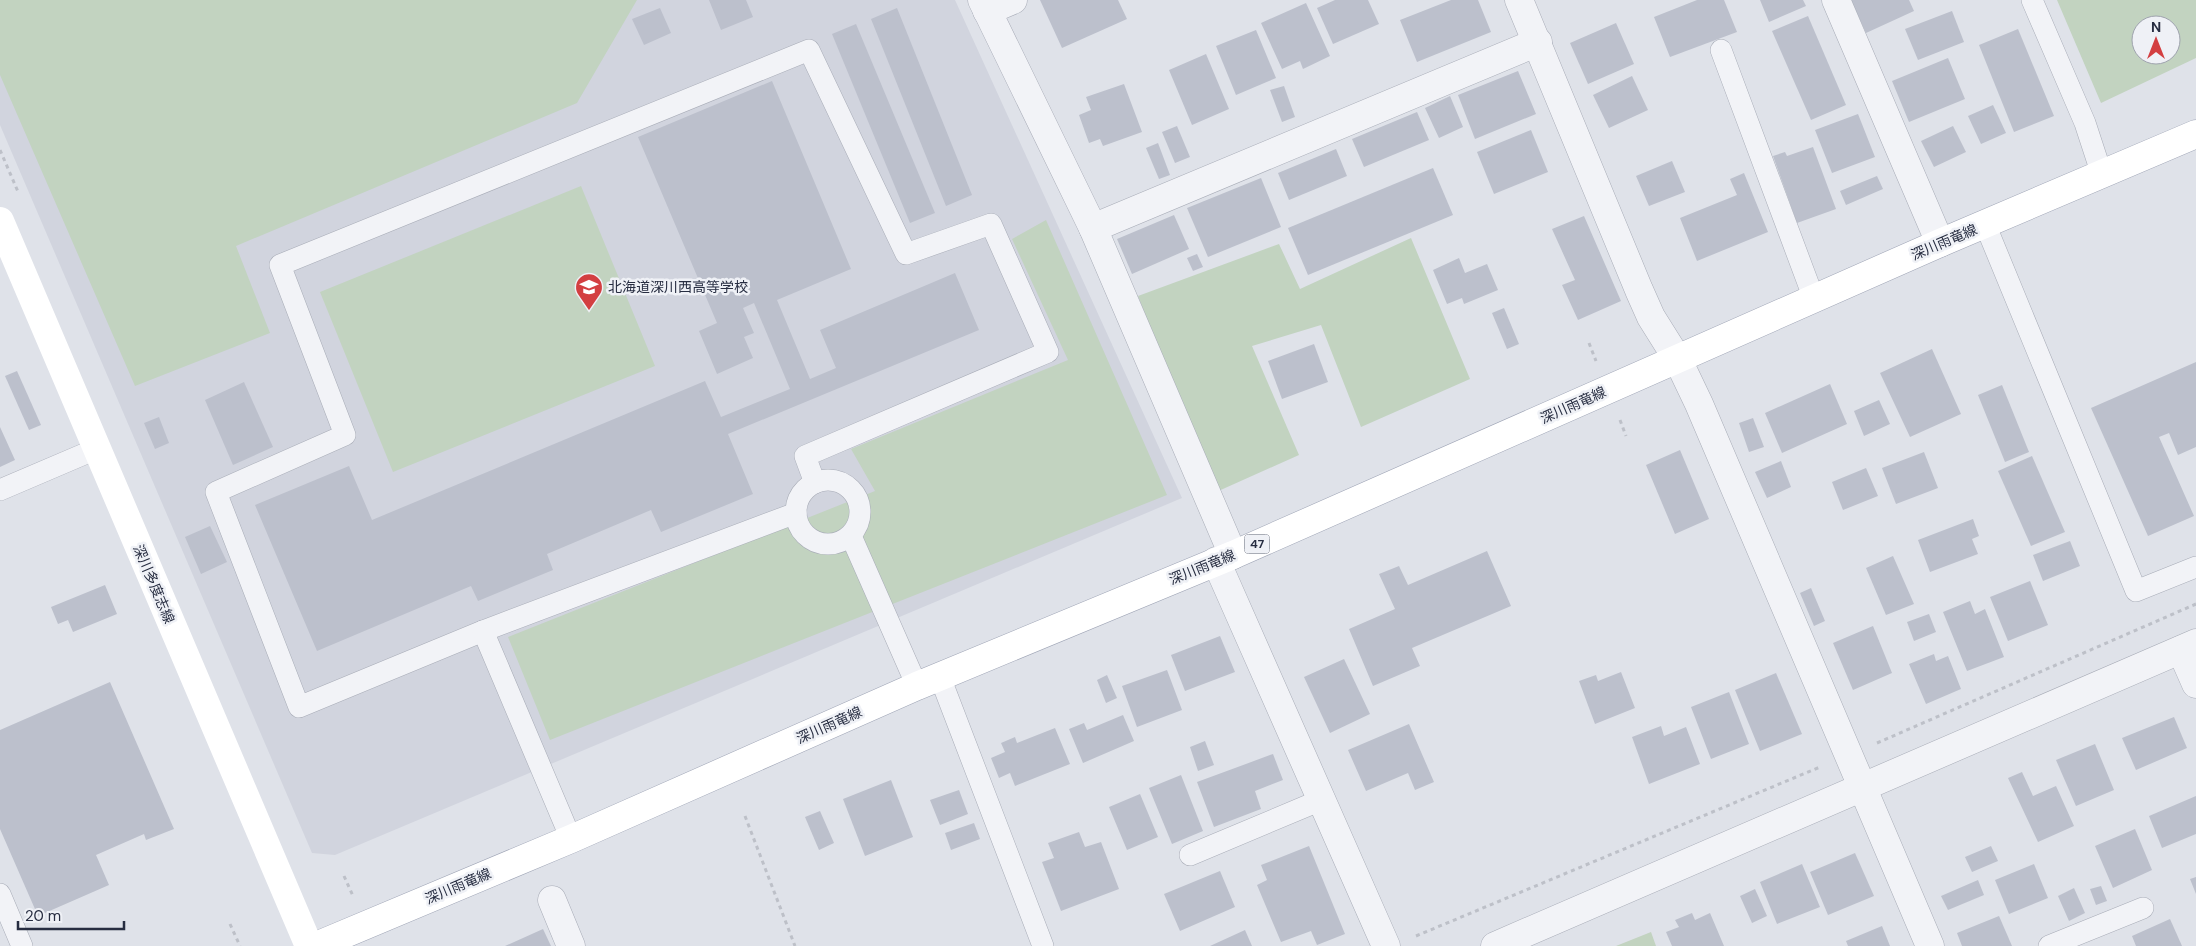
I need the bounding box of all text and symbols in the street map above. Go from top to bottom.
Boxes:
north arrow [2131,15,2181,65]
text: N [2151,18,2161,36]
street label: 深川雨竜線 [1908,220,1980,264]
school or university icon: 北海道深川西高等学校 [574,272,604,311]
place label: 北海道深川西高等学校 [608,278,748,296]
street label: 深川雨竜線 [1537,383,1609,427]
road number: 47 [1244,534,1270,554]
street label: 深川多度志線 [129,542,179,626]
street label: 深川雨竜線 [1166,546,1238,588]
street label: 深川雨竜線 [793,703,865,747]
street label: 深川雨竜線 [422,864,494,908]
scale bar [18,898,124,930]
text: 20 m [25,906,61,926]

